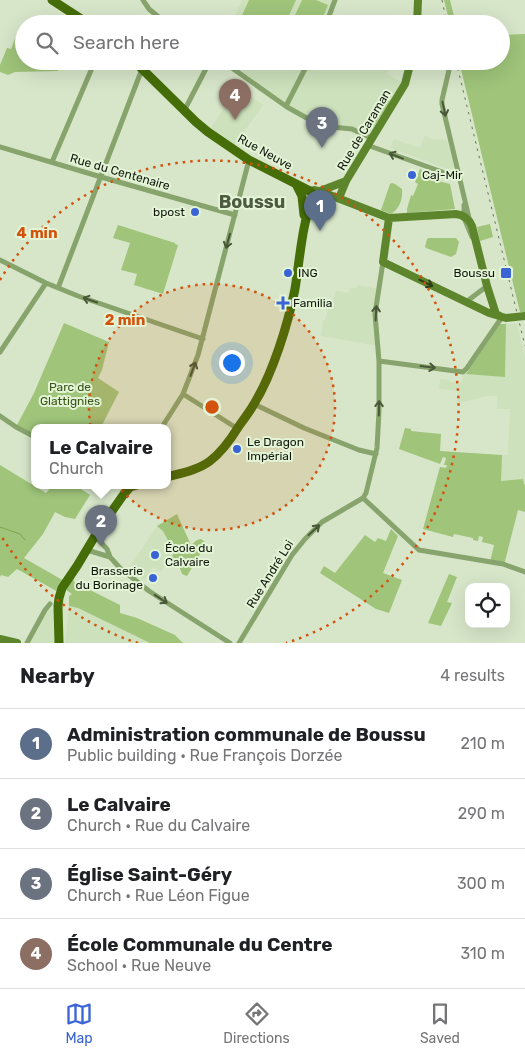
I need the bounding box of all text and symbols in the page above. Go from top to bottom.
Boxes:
search box [15,15,510,70]
icon: search [33,29,61,57]
text: Search here [73,31,180,54]
pin: 4 [219,79,251,120]
street label: Rue de Caraman [334,87,394,173]
one-way arrow [439,100,449,116]
pin: 3 [306,107,338,148]
street label: Rue Neuve [235,131,295,173]
street label: Rue du Centenaire [68,151,172,193]
one-way arrow [389,151,404,160]
place label: Caj-Mir [422,168,463,182]
marker: Caj-Mir [406,169,418,181]
pin: 1 [304,190,336,231]
district label: Boussu [219,191,285,213]
place label: bpost [153,205,185,219]
marker: bpost [189,206,201,218]
text: 4 min [16,224,58,242]
one-way arrow [223,232,232,248]
place label: ING [298,266,318,280]
place label: Boussu [453,266,495,280]
marker: Boussu [499,266,513,280]
marker: ING [282,267,294,279]
one-way arrow [419,279,434,289]
one-way arrow [83,295,99,304]
place label: Familia [293,296,332,310]
marker: Familia [277,297,289,309]
one-way arrow [371,305,381,321]
text: 2 min [105,311,145,329]
your location [219,350,245,376]
one-way arrow [189,362,198,377]
one-way arrow [419,362,435,372]
park label: Parc de Glattignies [40,380,100,408]
centre of rings [203,398,221,416]
one-way arrow [374,400,384,416]
popup [31,424,171,489]
place label: Le Dragon Impérial [247,435,304,463]
text: Le Calvaire [49,436,153,459]
marker: Le Dragon Impérial [231,443,243,455]
text: Church [49,459,104,478]
pin: 2 [85,505,117,546]
one-way arrow [308,524,321,536]
street label: Rue André Loi [244,537,296,611]
place label: École du Calvaire [165,541,213,569]
marker: École du Calvaire [149,549,161,561]
place label: Brasserie du Borinage [76,564,143,592]
marker: Brasserie du Borinage [147,572,159,584]
map controls [465,583,510,628]
button: locate [465,583,510,628]
one-way arrow [154,594,168,604]
text: Nearby [20,663,95,688]
text: 4 results [440,666,505,685]
text: Administration communale de Boussu [67,723,426,746]
text: 1 [32,734,40,753]
text: 210 m [460,734,505,753]
text: Public building · Rue François Dorzée [67,746,342,765]
text: Le Calvaire [67,793,171,816]
text: 2 [31,804,41,823]
text: 290 m [458,804,505,823]
text: Church · Rue du Calvaire [67,816,250,835]
text: Église Saint-Géry [67,863,232,886]
text: 3 [31,874,41,893]
text: 300 m [457,874,505,893]
text: Church · Rue Léon Figue [67,886,250,905]
text: École Communale du Centre [67,933,332,956]
text: 4 [31,944,41,963]
text: 310 m [461,944,505,963]
text: School · Rue Neuve [67,956,211,975]
tab: Map [65,1000,93,1047]
tab: Directions [223,1000,290,1047]
tab: Saved [420,1000,460,1047]

